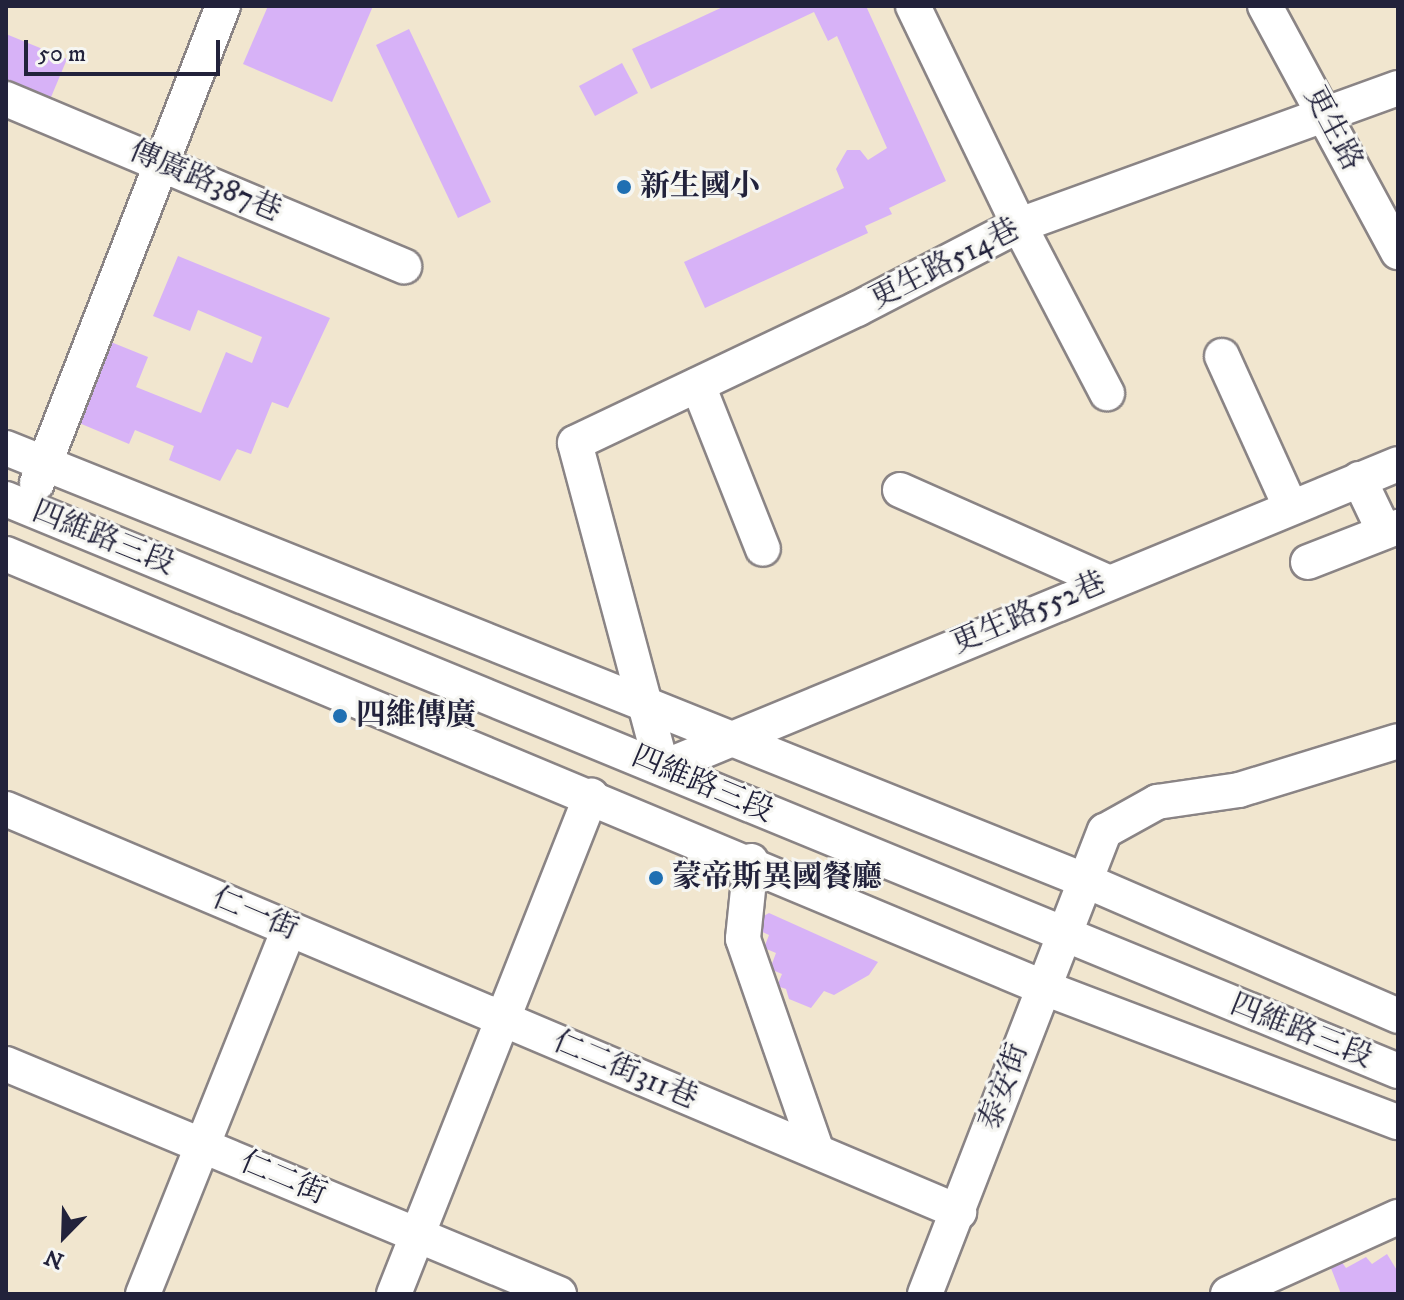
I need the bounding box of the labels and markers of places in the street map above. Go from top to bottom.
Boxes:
place label: 新生國小 [640,169,760,205]
marker: 新生國小 [615,178,633,196]
place label: 四維傳廣 [356,698,476,734]
marker: 四維傳廣 [331,707,349,725]
place label: 蒙帝斯異國餐廳 [672,860,882,896]
marker: 蒙帝斯異國餐廳 [647,869,665,887]

